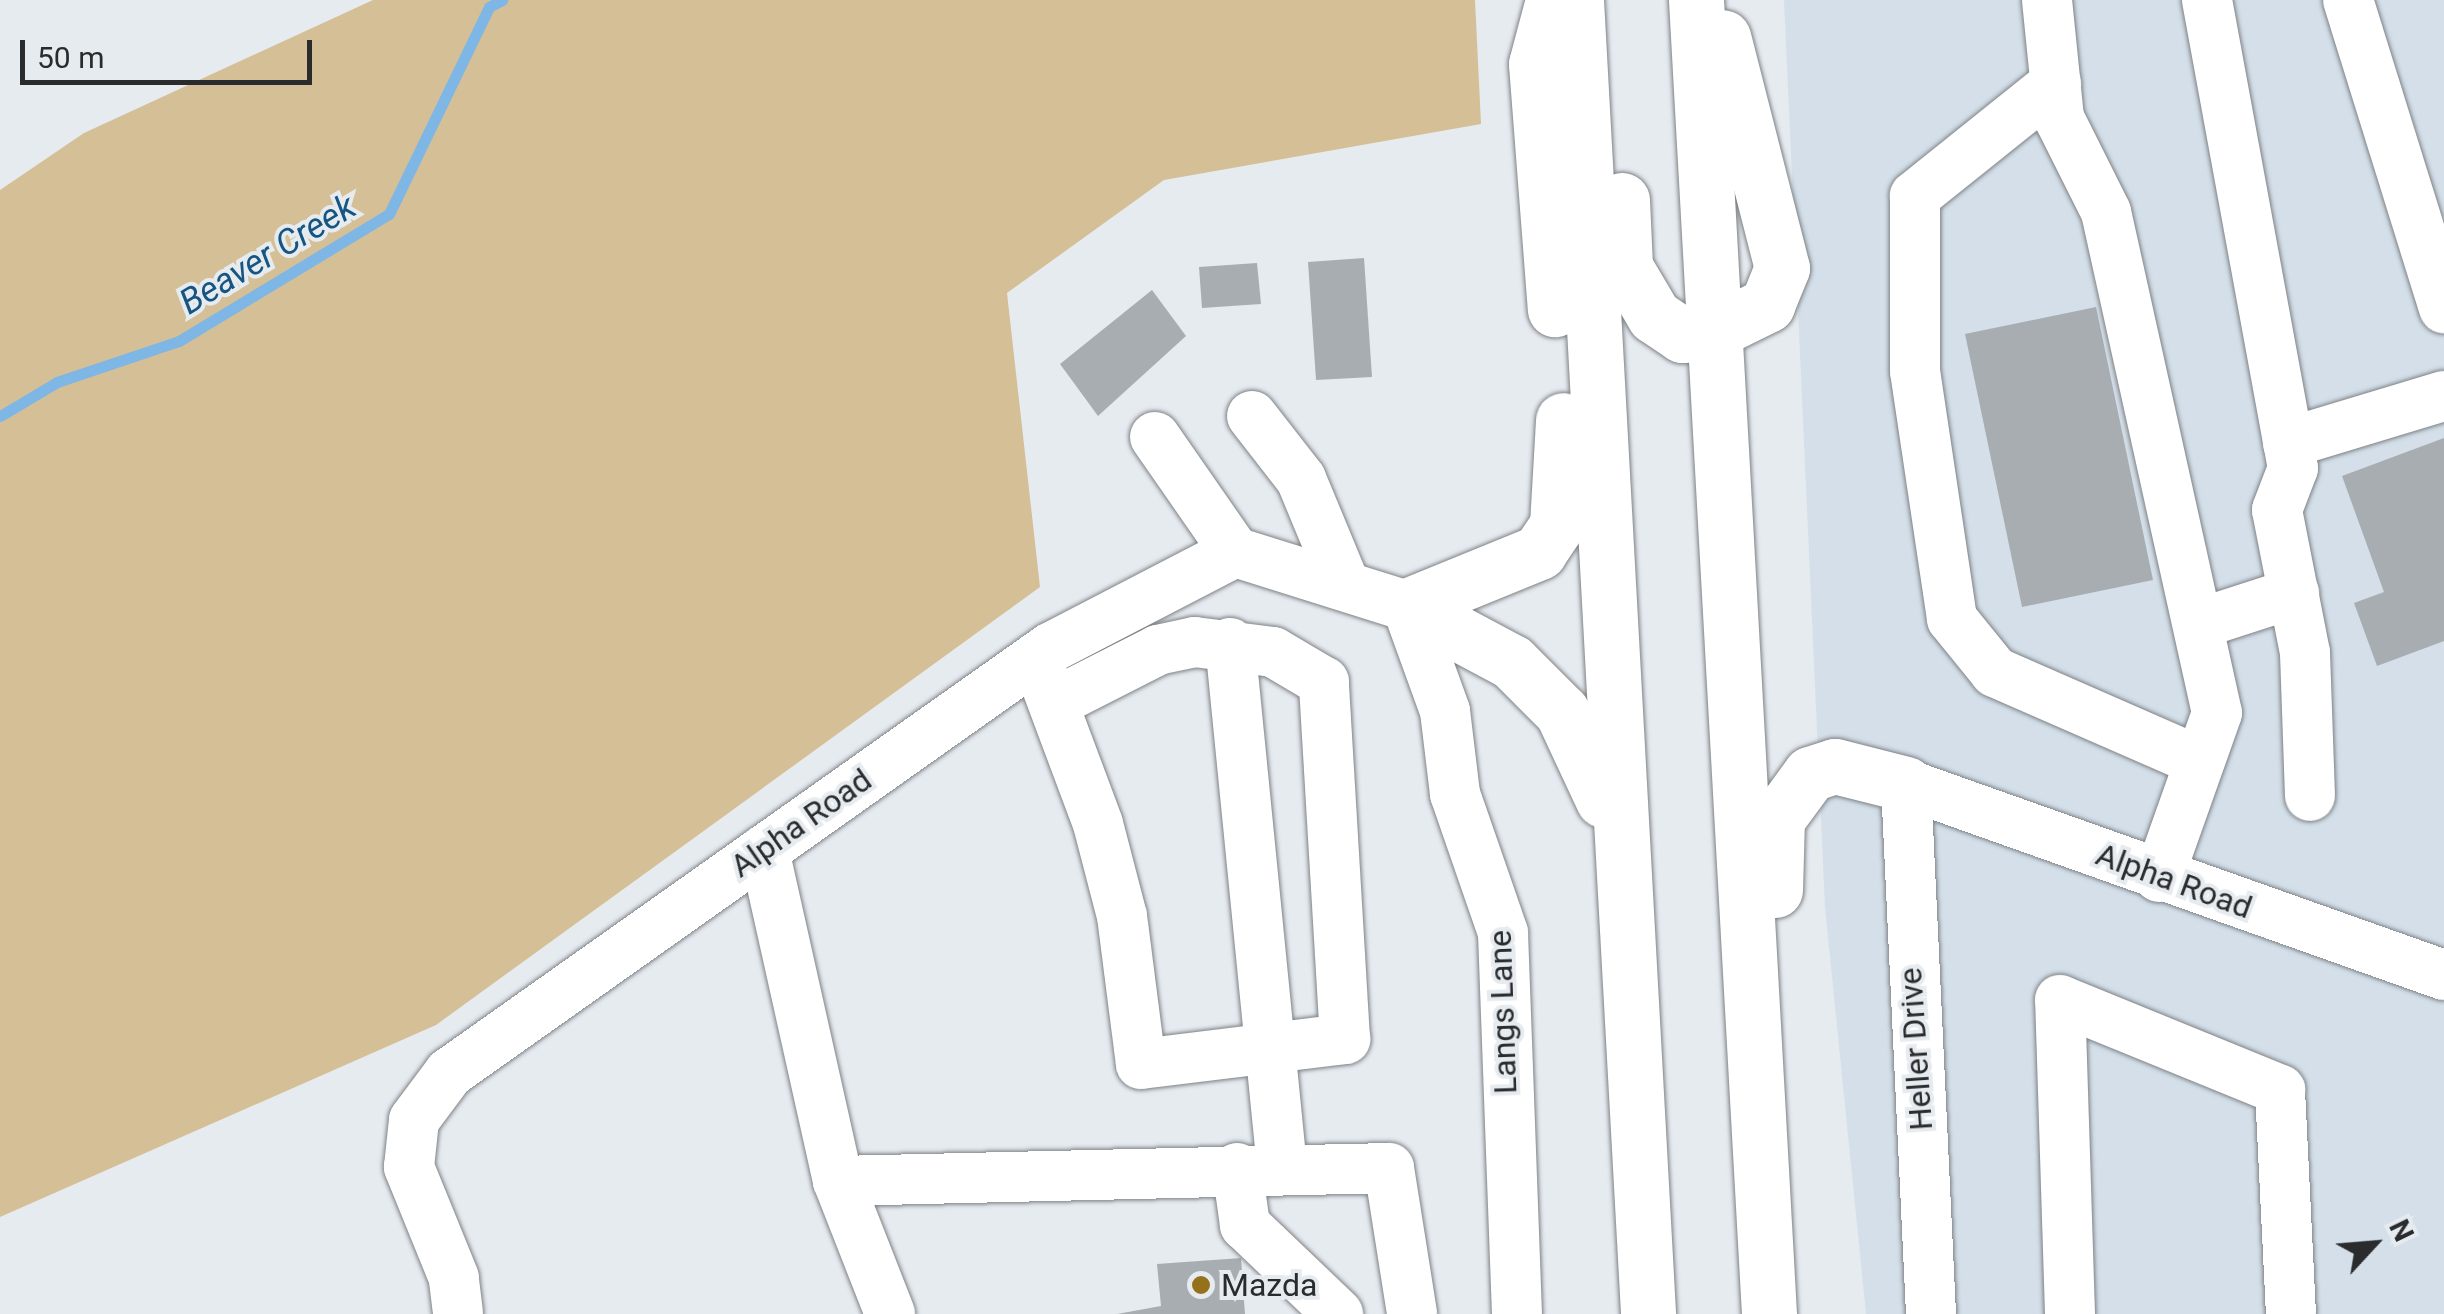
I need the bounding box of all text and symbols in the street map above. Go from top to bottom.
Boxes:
scale bar [25,20,318,82]
text: 50 m [37,40,104,75]
water label: Beaver Creek [172,186,364,324]
street label: Alpha Road [723,761,879,885]
street label: Alpha Road [2091,835,2257,927]
street label: Langs Lane [1481,929,1525,1095]
street label: Heller Drive [1891,966,1941,1132]
north arrow [2324,1194,2424,1294]
text: N [2382,1215,2421,1247]
place label: Mazda [1221,1266,1317,1304]
marker: Mazda [1190,1274,1212,1296]

